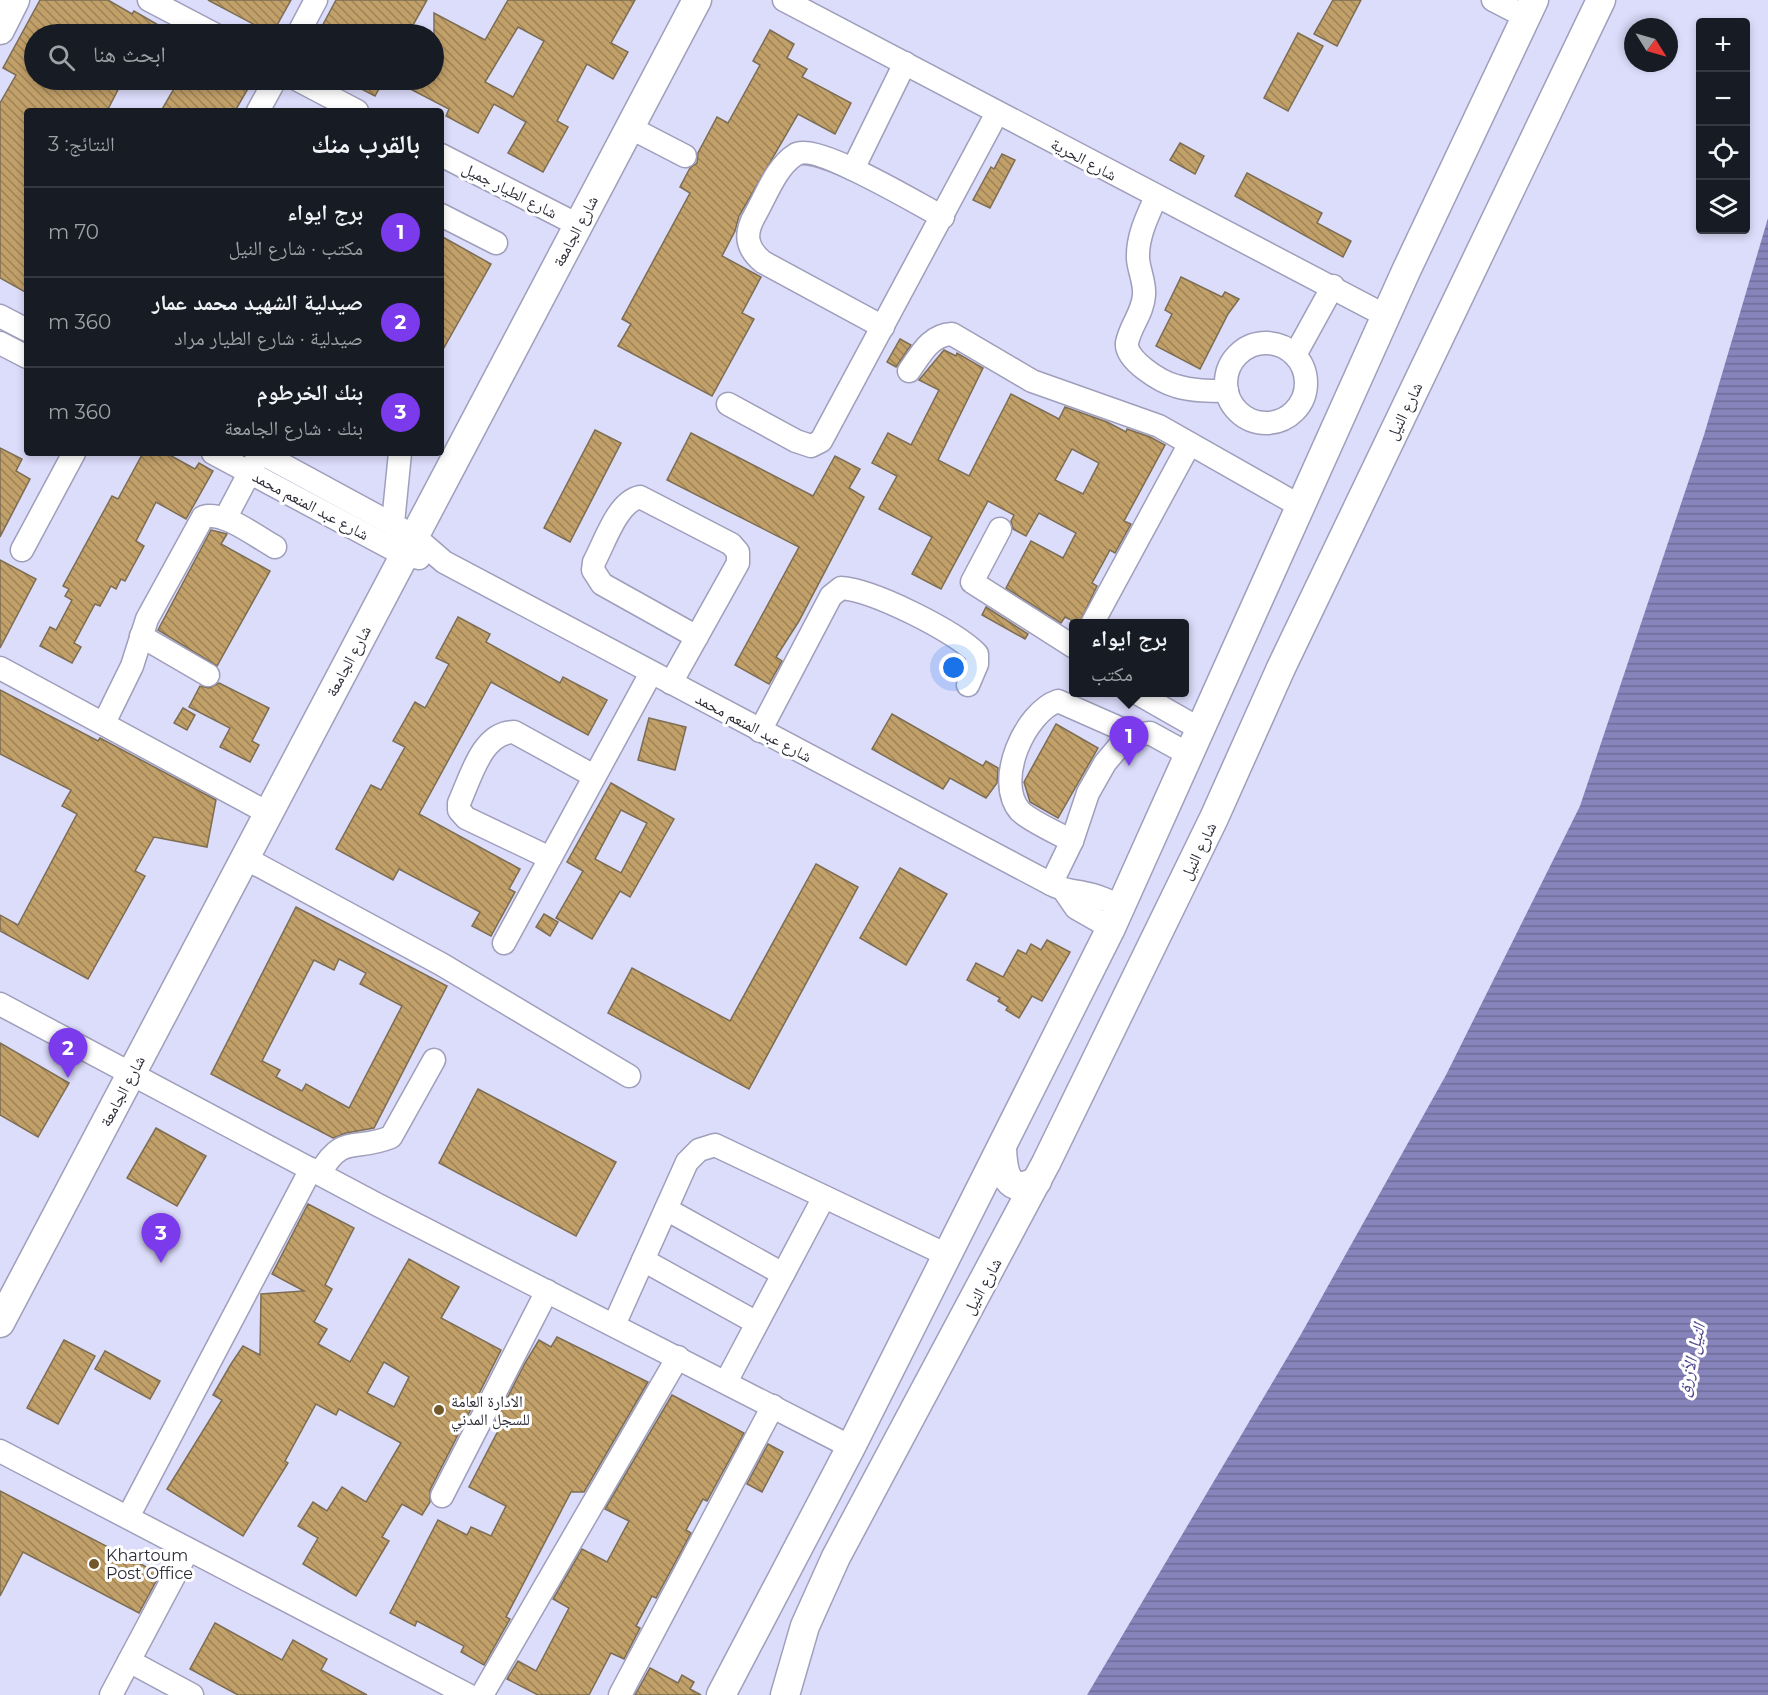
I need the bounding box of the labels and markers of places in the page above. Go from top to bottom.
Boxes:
pin: 1 [1110,716,1148,766]
pin: 2 [48,1028,88,1078]
pin: 3 [142,1214,180,1263]
place label: الادارة العامة للسجل المدني [451,1392,530,1432]
marker: الادارة العامة للسجل المدني [432,1403,446,1417]
place label: Khartoum Post Office [106,1546,193,1583]
marker: Khartoum Post Office [87,1557,101,1571]

